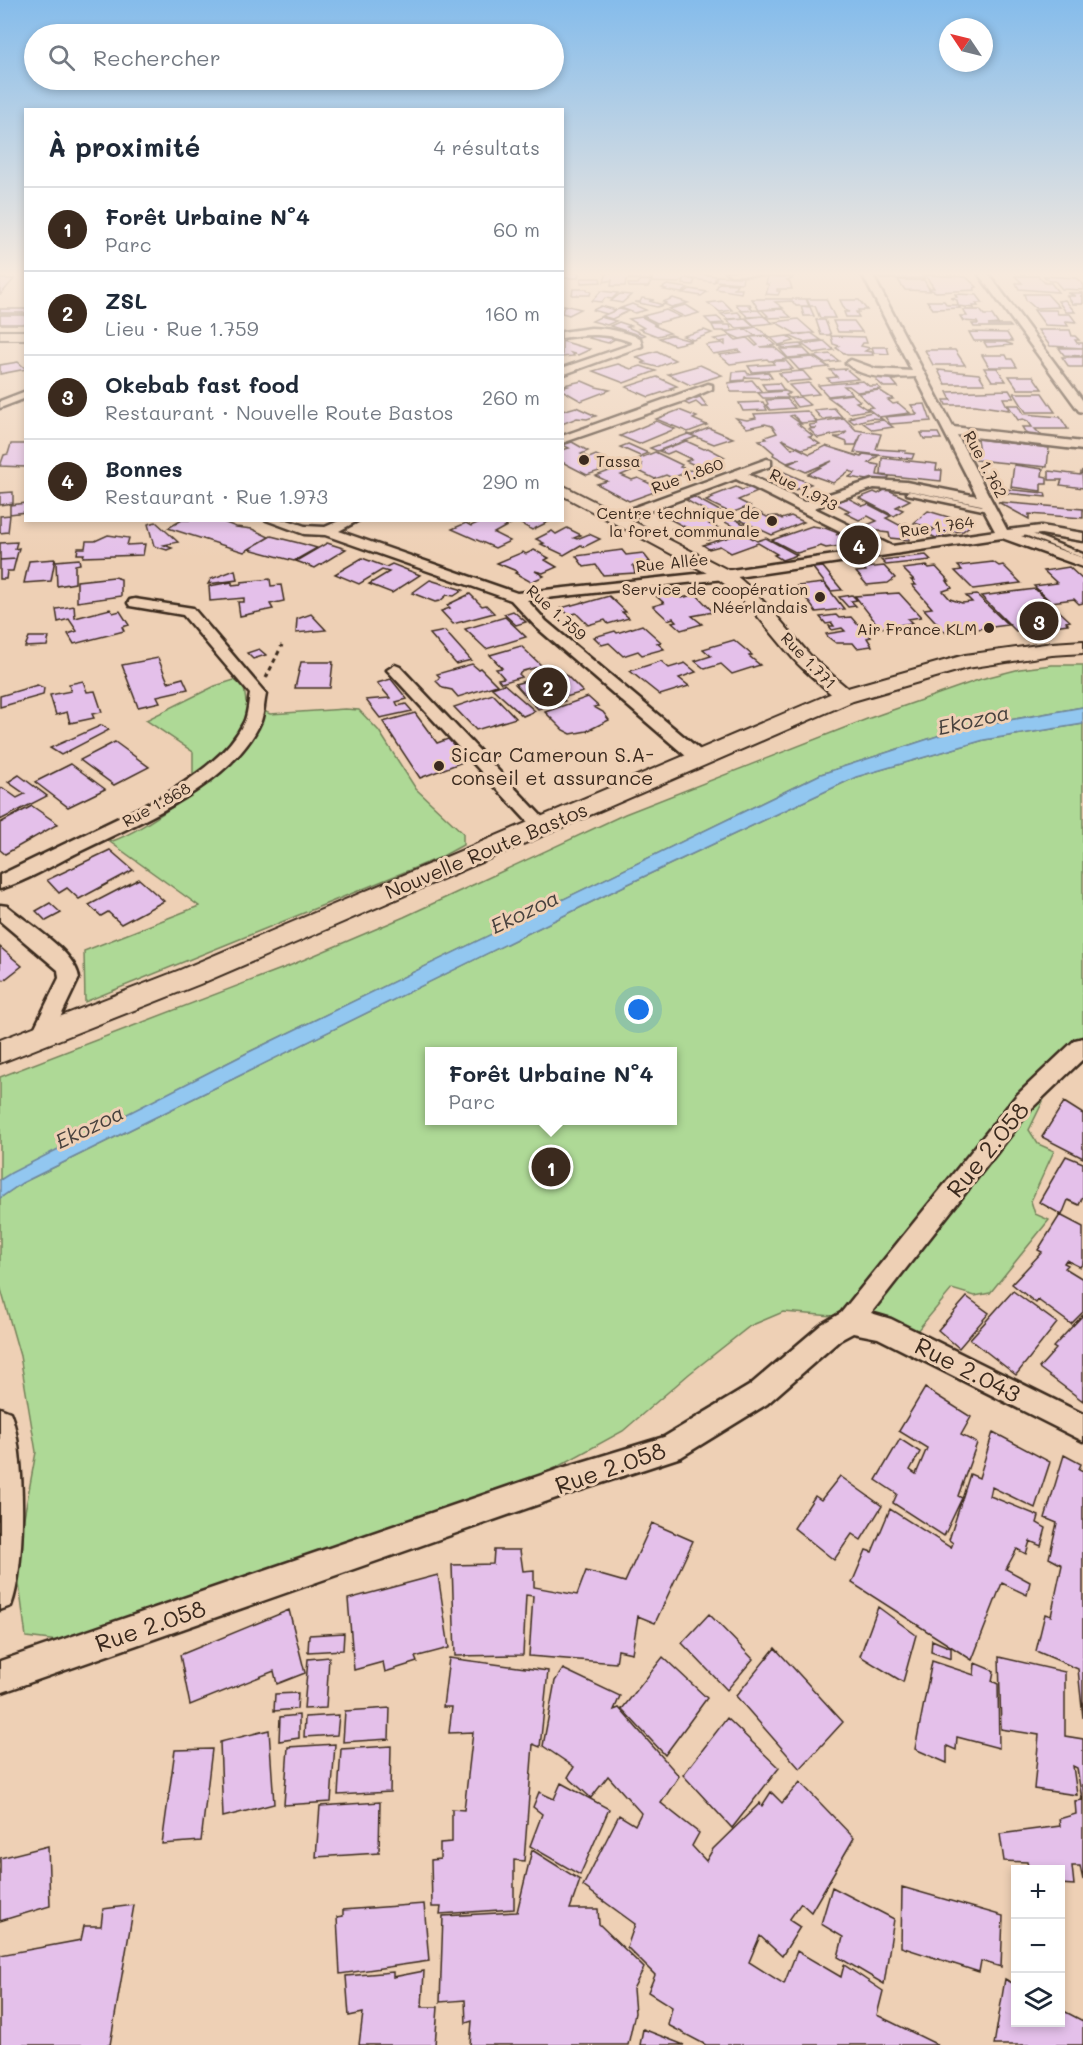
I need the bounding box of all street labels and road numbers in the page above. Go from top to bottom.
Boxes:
street label: Rue 1.762 [959,427,1013,501]
street label: Rue 1.860 [648,452,726,498]
street label: Rue 1.973 [766,463,842,515]
street label: Rue 1.764 [899,510,976,542]
street label: Rue Allée [635,548,709,576]
street label: Rue 1.759 [523,580,591,644]
street label: Rue 1.771 [777,627,841,693]
street label: Rue 1.868 [118,776,194,831]
street label: Nouvelle Route Bastos [381,796,591,904]
street label: Rue 2.058 [939,1095,1035,1203]
street label: Rue 2.043 [910,1329,1026,1409]
street label: Rue 2.058 [551,1434,669,1500]
street label: Rue 2.058 [91,1592,209,1658]

